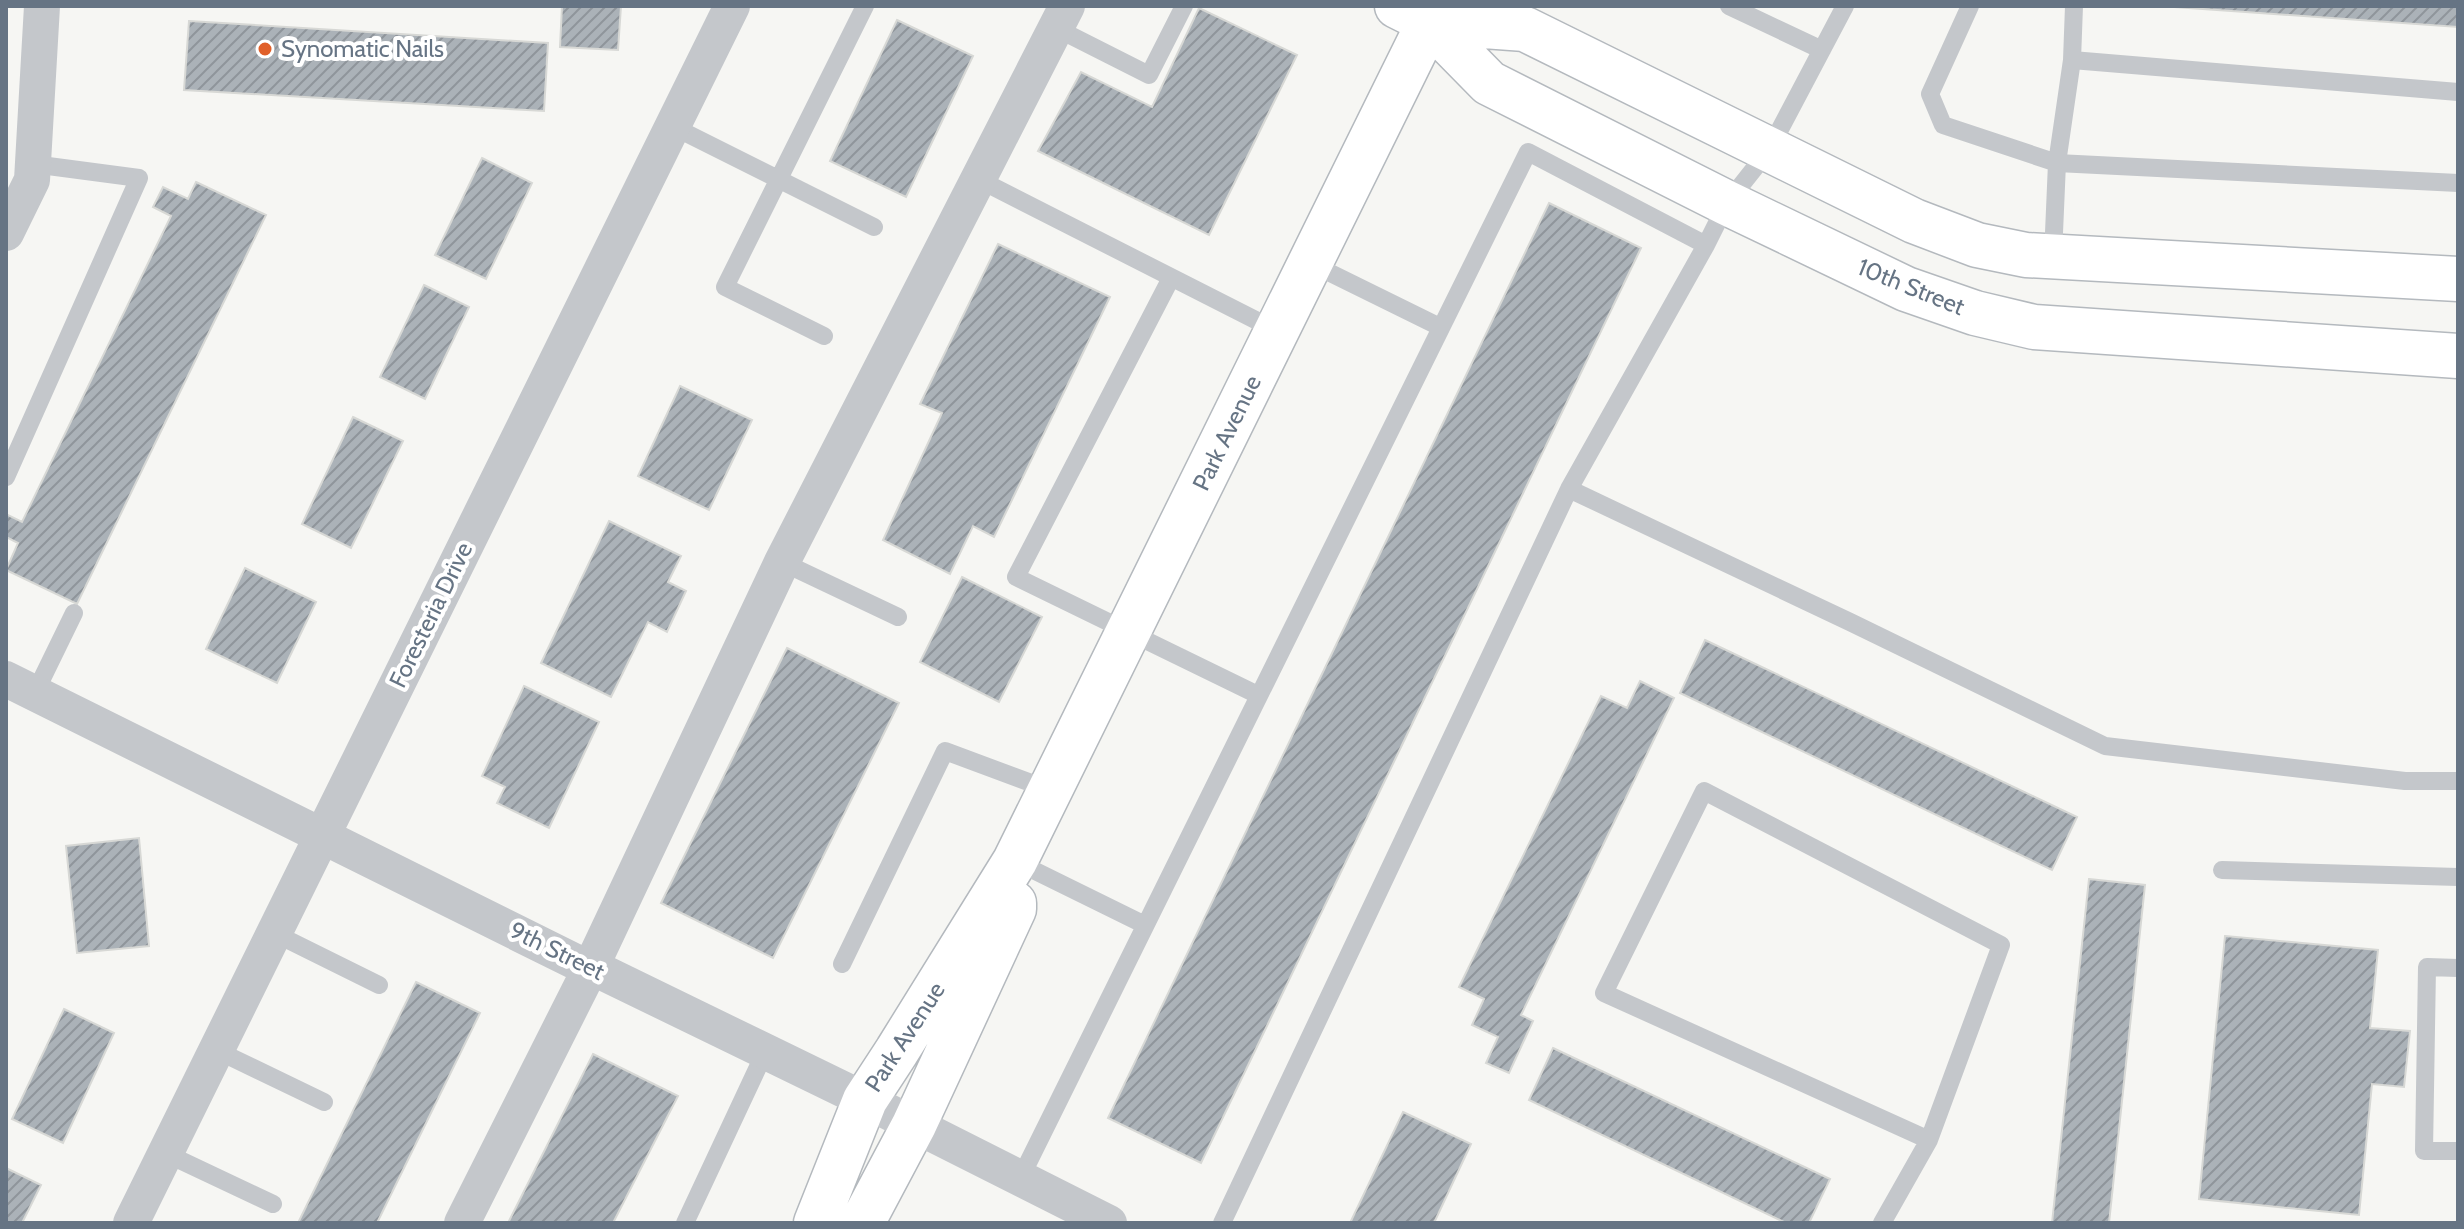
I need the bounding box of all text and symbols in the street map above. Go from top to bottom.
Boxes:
place label: Synomatic Nails [281,34,444,63]
marker: Synomatic Nails [256,40,274,58]
street label: 10th Street [1853,252,1969,321]
street label: Park Avenue [1186,370,1267,495]
street label: Foresteria Drive [383,537,478,692]
street label: 9th Street [505,915,609,986]
street label: Park Avenue [858,977,951,1097]

